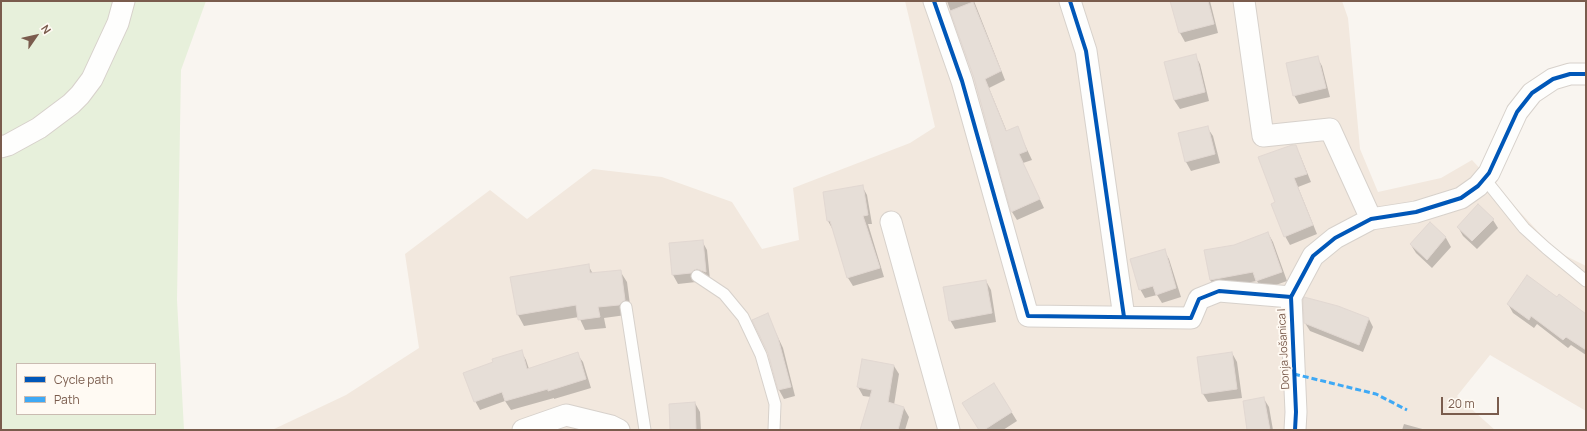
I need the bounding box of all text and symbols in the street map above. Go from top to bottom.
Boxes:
north arrow [16,16,56,56]
text: N [38,22,55,36]
street label: Donja Jošanica I [1275,308,1293,390]
legend [16,363,156,415]
text: Cycle path [54,371,113,388]
scale bar [1443,389,1501,415]
text: Path [54,391,80,408]
text: 20 m [1448,395,1475,412]

